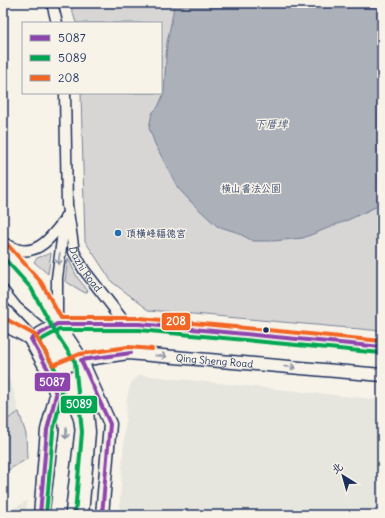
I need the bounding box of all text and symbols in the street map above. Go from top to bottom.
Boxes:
legend [22,22,162,94]
text: 5087 [58,30,86,45]
text: 5089 [58,50,87,65]
text: 208 [58,70,79,85]
water label: 下厝埤 [255,117,288,131]
park label: 橫山書法公園 [221,182,281,195]
place label: 頂橫峰福德宮 [126,227,186,240]
marker: 頂橫峰福德宮 [113,228,123,238]
street label: Dazhi Road [66,246,105,295]
one-way arrow [55,253,63,266]
line badge: 208 [161,312,191,331]
text: 208 [166,314,186,328]
unlabelled marker [261,325,271,335]
street label: Qing Sheng Road [175,351,254,371]
one-way arrow [154,352,167,359]
one-way arrow [284,364,297,371]
line badge: 5087 [34,372,71,392]
text: 5087 [39,375,65,389]
line badge: 5089 [60,395,98,414]
text: 5089 [66,397,92,411]
one-way arrow [62,426,70,439]
north arrow [323,456,363,496]
text: 北 [328,459,346,477]

